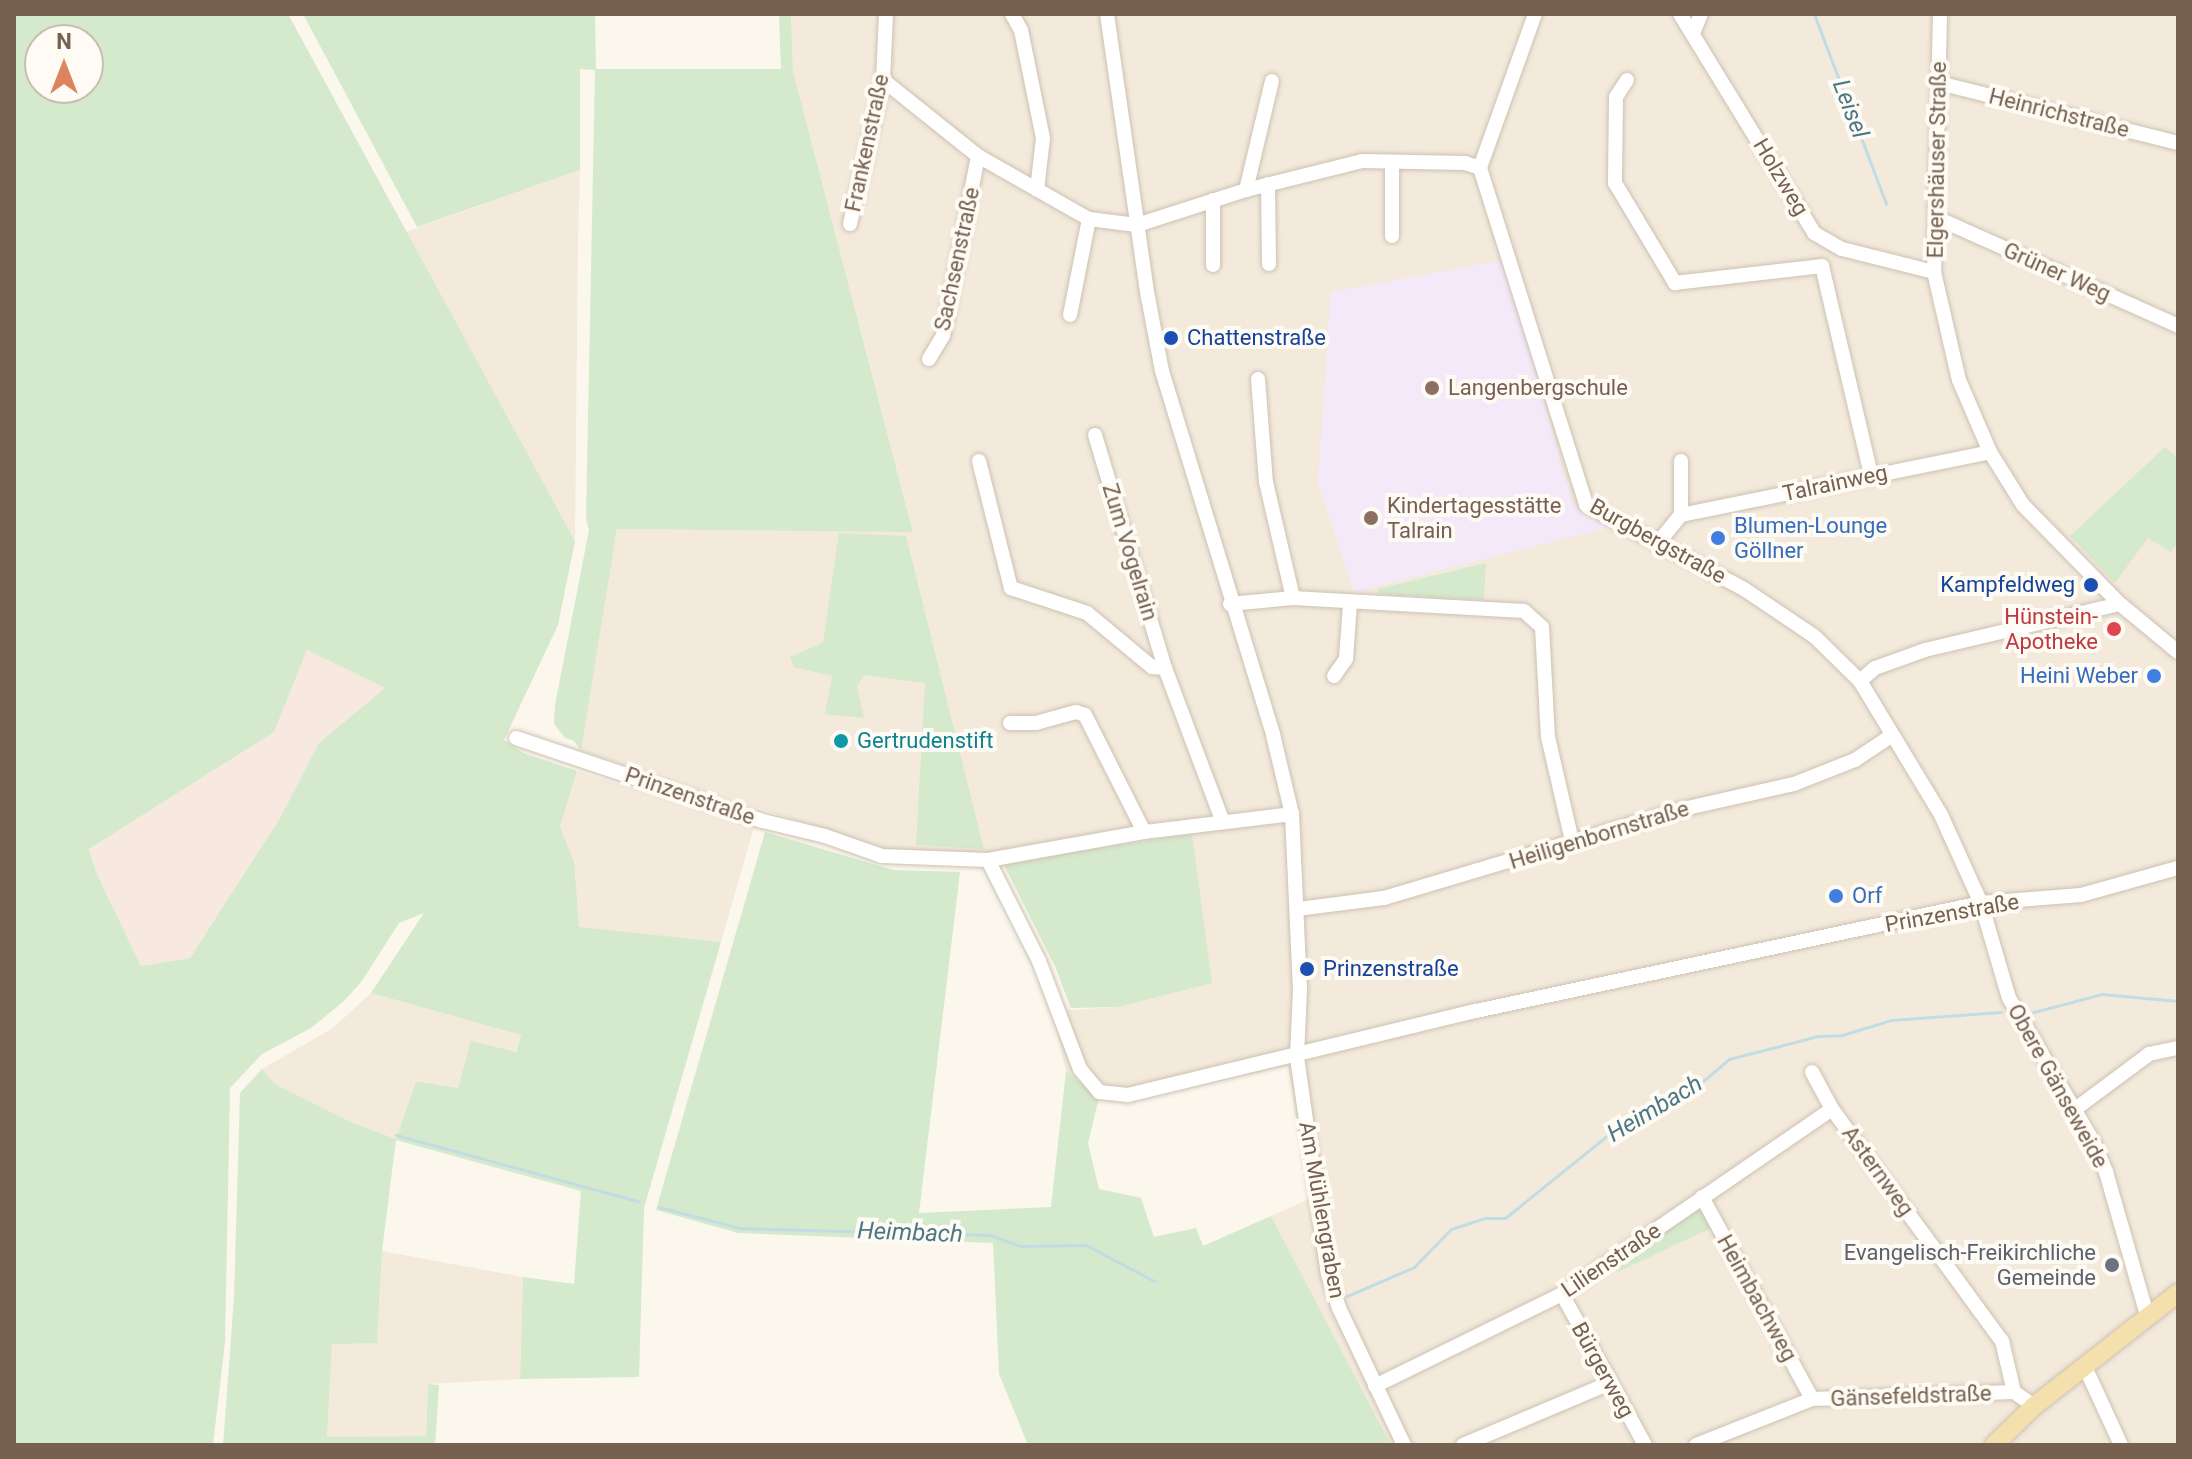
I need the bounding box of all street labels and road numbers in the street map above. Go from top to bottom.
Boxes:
street label: Elgershäuser Straße [1922,61,1952,259]
street label: Frankenstraße [840,72,894,214]
street label: Heinrichstraße [1986,83,2132,143]
street label: Holzweg [1748,134,1814,220]
street label: Sachsenstraße [929,185,985,333]
street label: Grüner Weg [1999,237,2115,307]
street label: Talrainweg [1780,459,1890,507]
street label: Zum Vogelrain [1097,480,1163,624]
street label: Burgbergstraße [1585,493,1731,589]
street label: Prinzenstraße [622,761,758,831]
street label: Heiligenbornstraße [1506,795,1692,875]
street label: Prinzenstraße [1883,888,2021,938]
street label: Obere Gänseweide [2002,999,2114,1173]
street label: Am Mühlengraben [1293,1119,1351,1301]
street label: Asternweg [1837,1121,1919,1221]
street label: Lilienstraße [1556,1217,1666,1303]
street label: Heimbachweg [1711,1230,1803,1366]
street label: Bürgerweg [1566,1318,1640,1422]
street label: Gänsefeldstraße [1830,1380,1992,1412]

